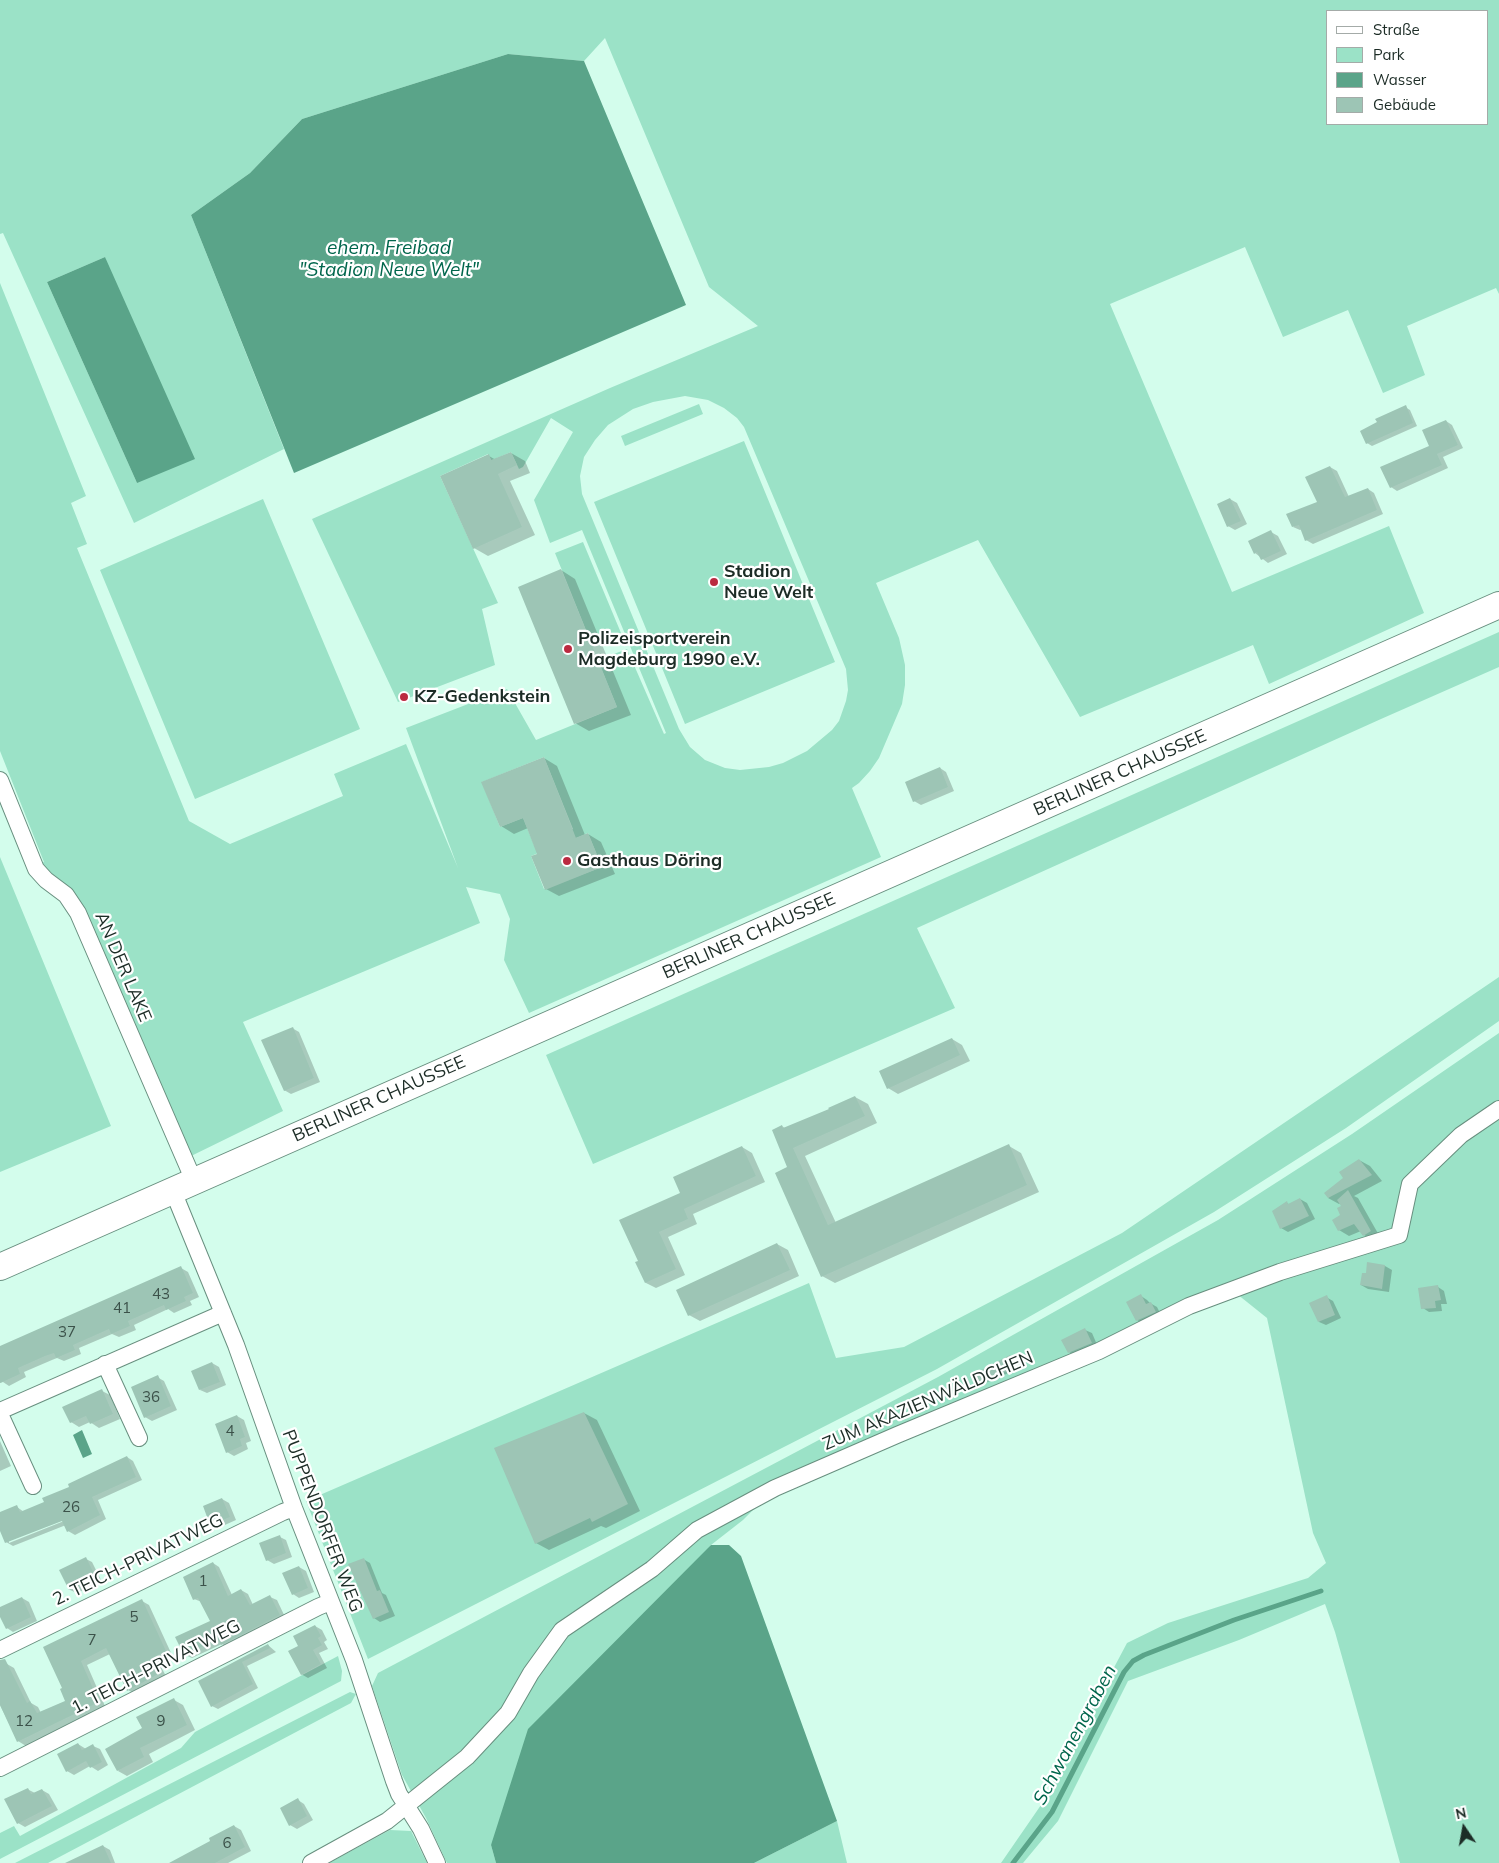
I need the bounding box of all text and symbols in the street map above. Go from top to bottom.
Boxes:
legend [1326,10,1489,125]
text: Straße [1373,20,1420,39]
text: Park [1373,45,1405,64]
text: Wasser [1373,70,1426,89]
text: Gebäude [1373,95,1436,114]
water label: ehem. Freibad "Stadion Neue Welt" [299,237,479,281]
place label: Stadion Neue Welt [724,561,813,604]
marker: Stadion Neue Welt [708,576,720,588]
place label: Polizeisportverein Magdeburg 1990 e.V. [578,628,760,670]
marker: Polizeisportverein Magdeburg 1990 e.V. [562,643,574,655]
place label: KZ-Gedenkstein [414,686,550,708]
marker: KZ-Gedenkstein [398,691,410,703]
street label: BERLINER CHAUSSEE [1030,725,1210,821]
place label: Gasthaus Döring [577,850,722,872]
marker: Gasthaus Döring [561,855,573,867]
street label: BERLINER CHAUSSEE [659,888,839,984]
street label: AN DER LAKE [90,909,156,1025]
street label: BERLINER CHAUSSEE [289,1051,469,1147]
house number: 43 [152,1285,170,1303]
house number: 41 [113,1299,131,1317]
house number: 37 [58,1323,76,1341]
street label: ZUM AKAZIENWÄLDCHEN [820,1347,1036,1455]
house number: 36 [142,1388,160,1406]
house number: 4 [226,1422,234,1440]
street label: PUPPENDORFER WEG [277,1427,367,1615]
house number: 26 [62,1498,80,1516]
street label: 2. TEICH-PRIVATWEG [49,1509,227,1611]
house number: 1 [199,1572,207,1590]
house number: 5 [130,1608,138,1626]
street label: 1. TEICH-PRIVATWEG [68,1615,244,1719]
house number: 7 [88,1631,96,1649]
water label: Schwanengraben [1029,1661,1121,1809]
house number: 12 [15,1712,33,1730]
house number: 9 [157,1712,165,1730]
north arrow [1439,1803,1489,1853]
text: N [1454,1803,1468,1823]
house number: 6 [223,1834,231,1852]

